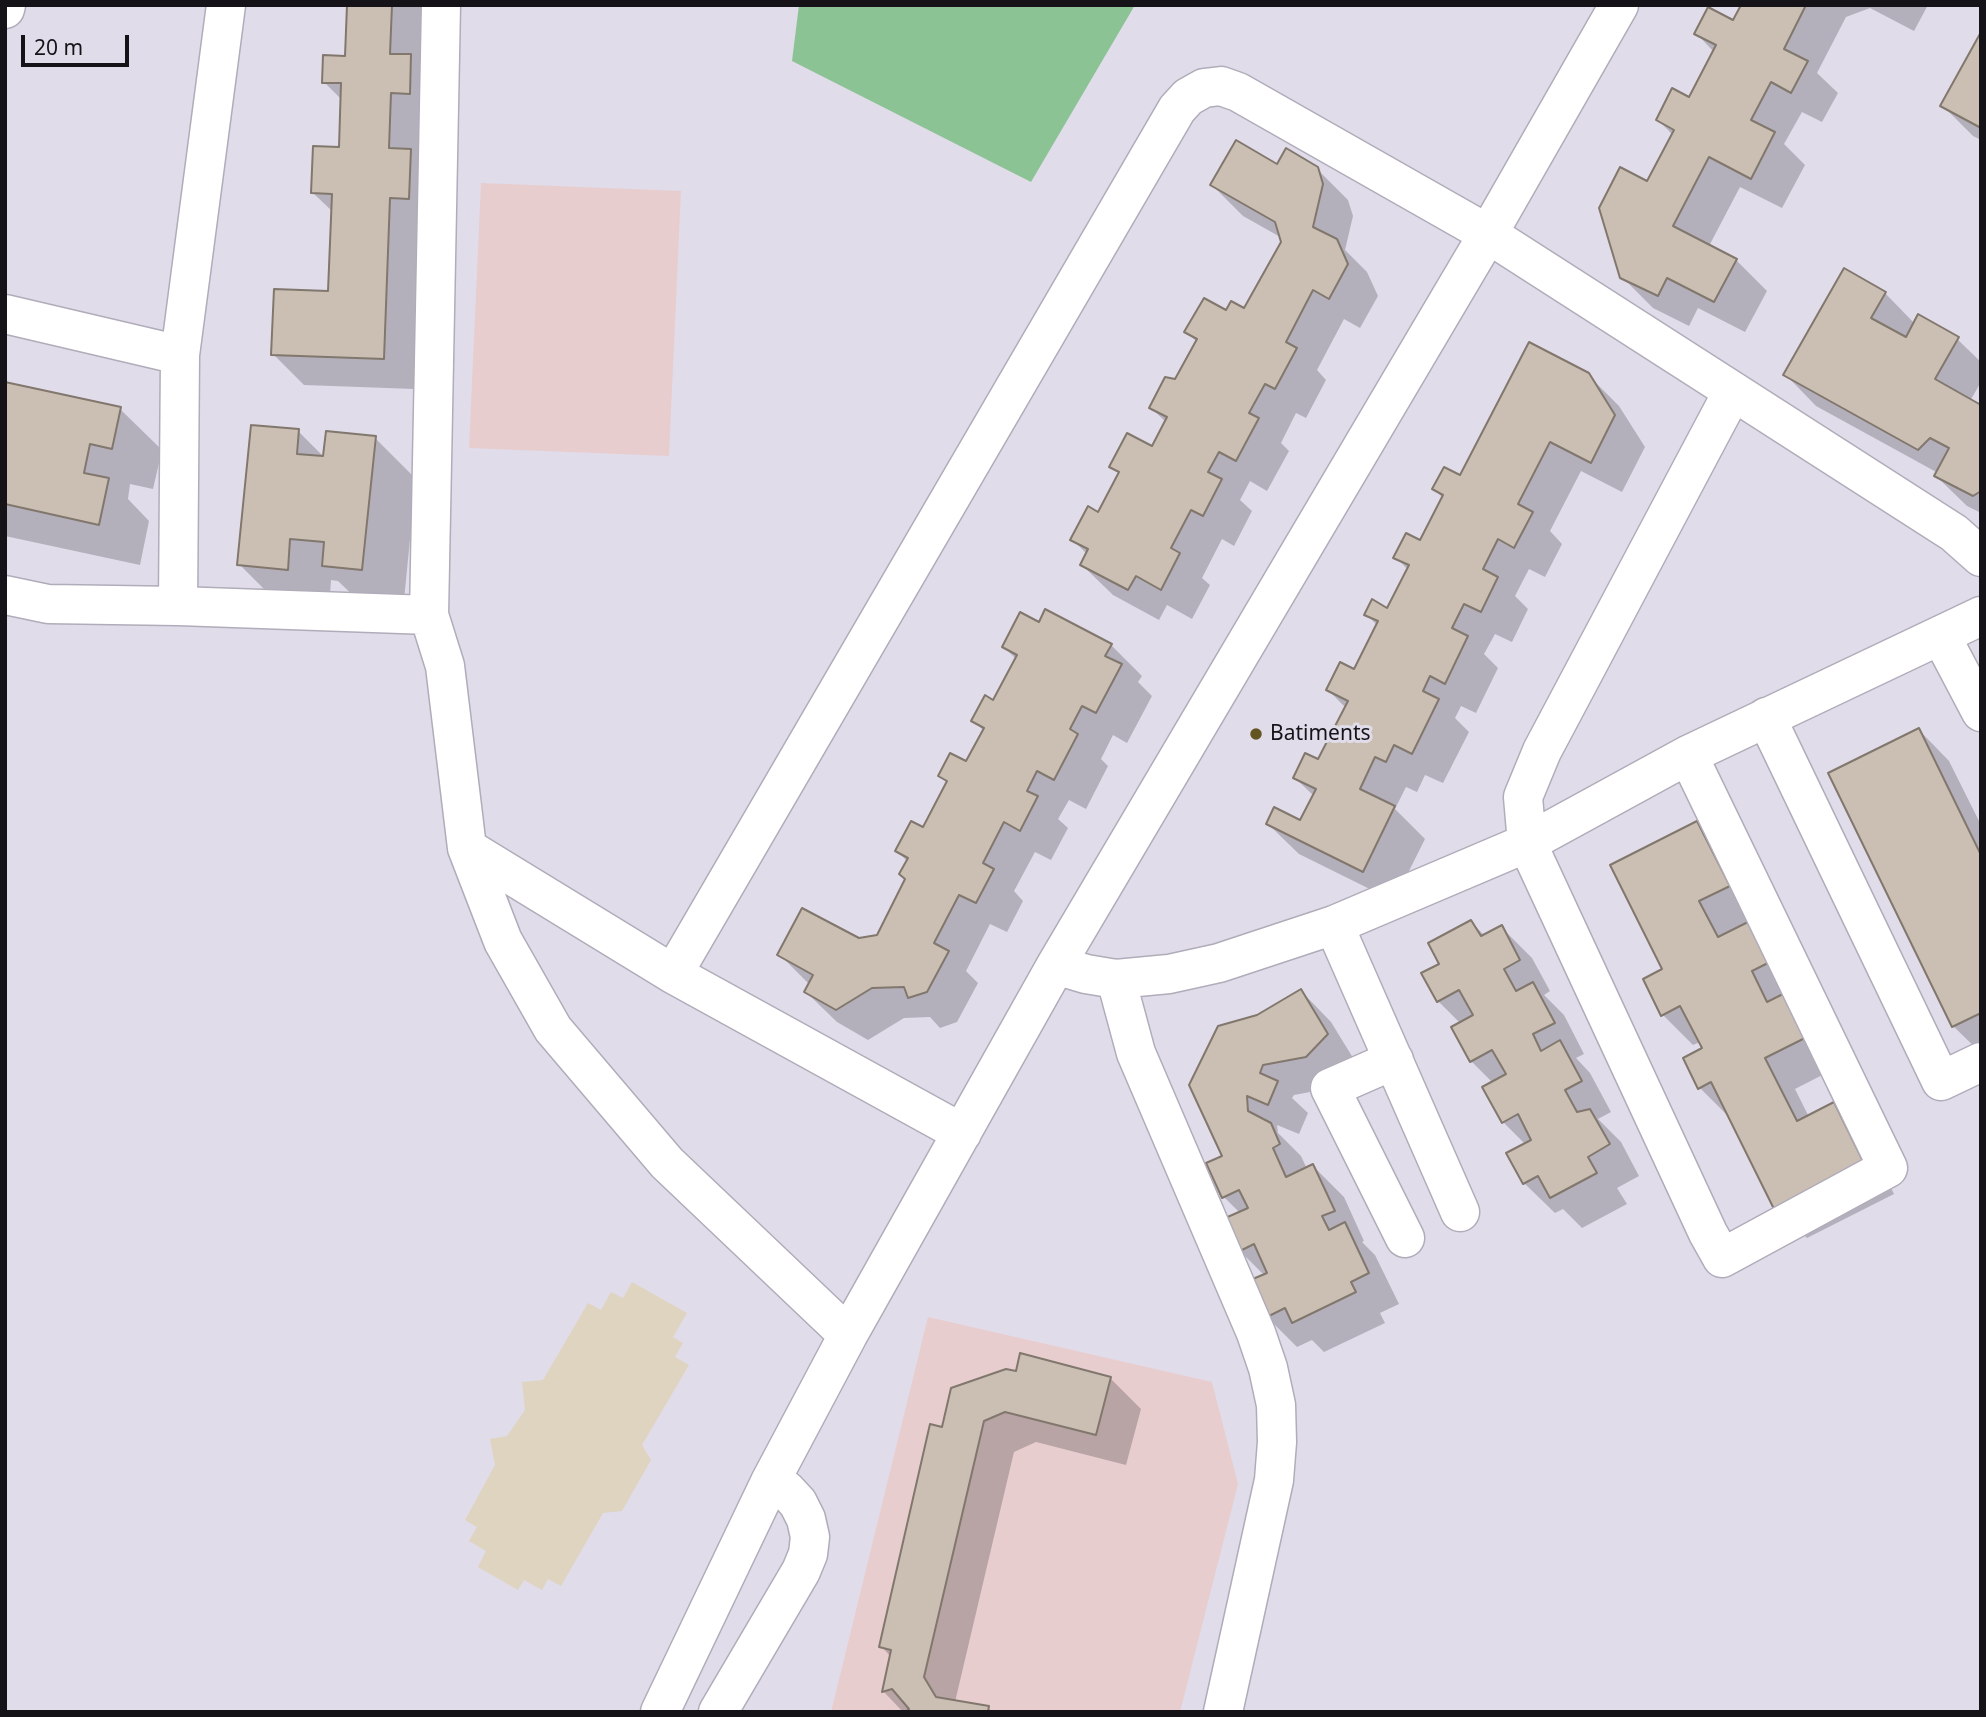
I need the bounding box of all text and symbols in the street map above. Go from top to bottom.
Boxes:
scale bar [24,21,133,65]
text: 20 m [34,33,83,61]
place label: Batiments [1270,721,1371,747]
marker: Batiments [1248,726,1264,742]

